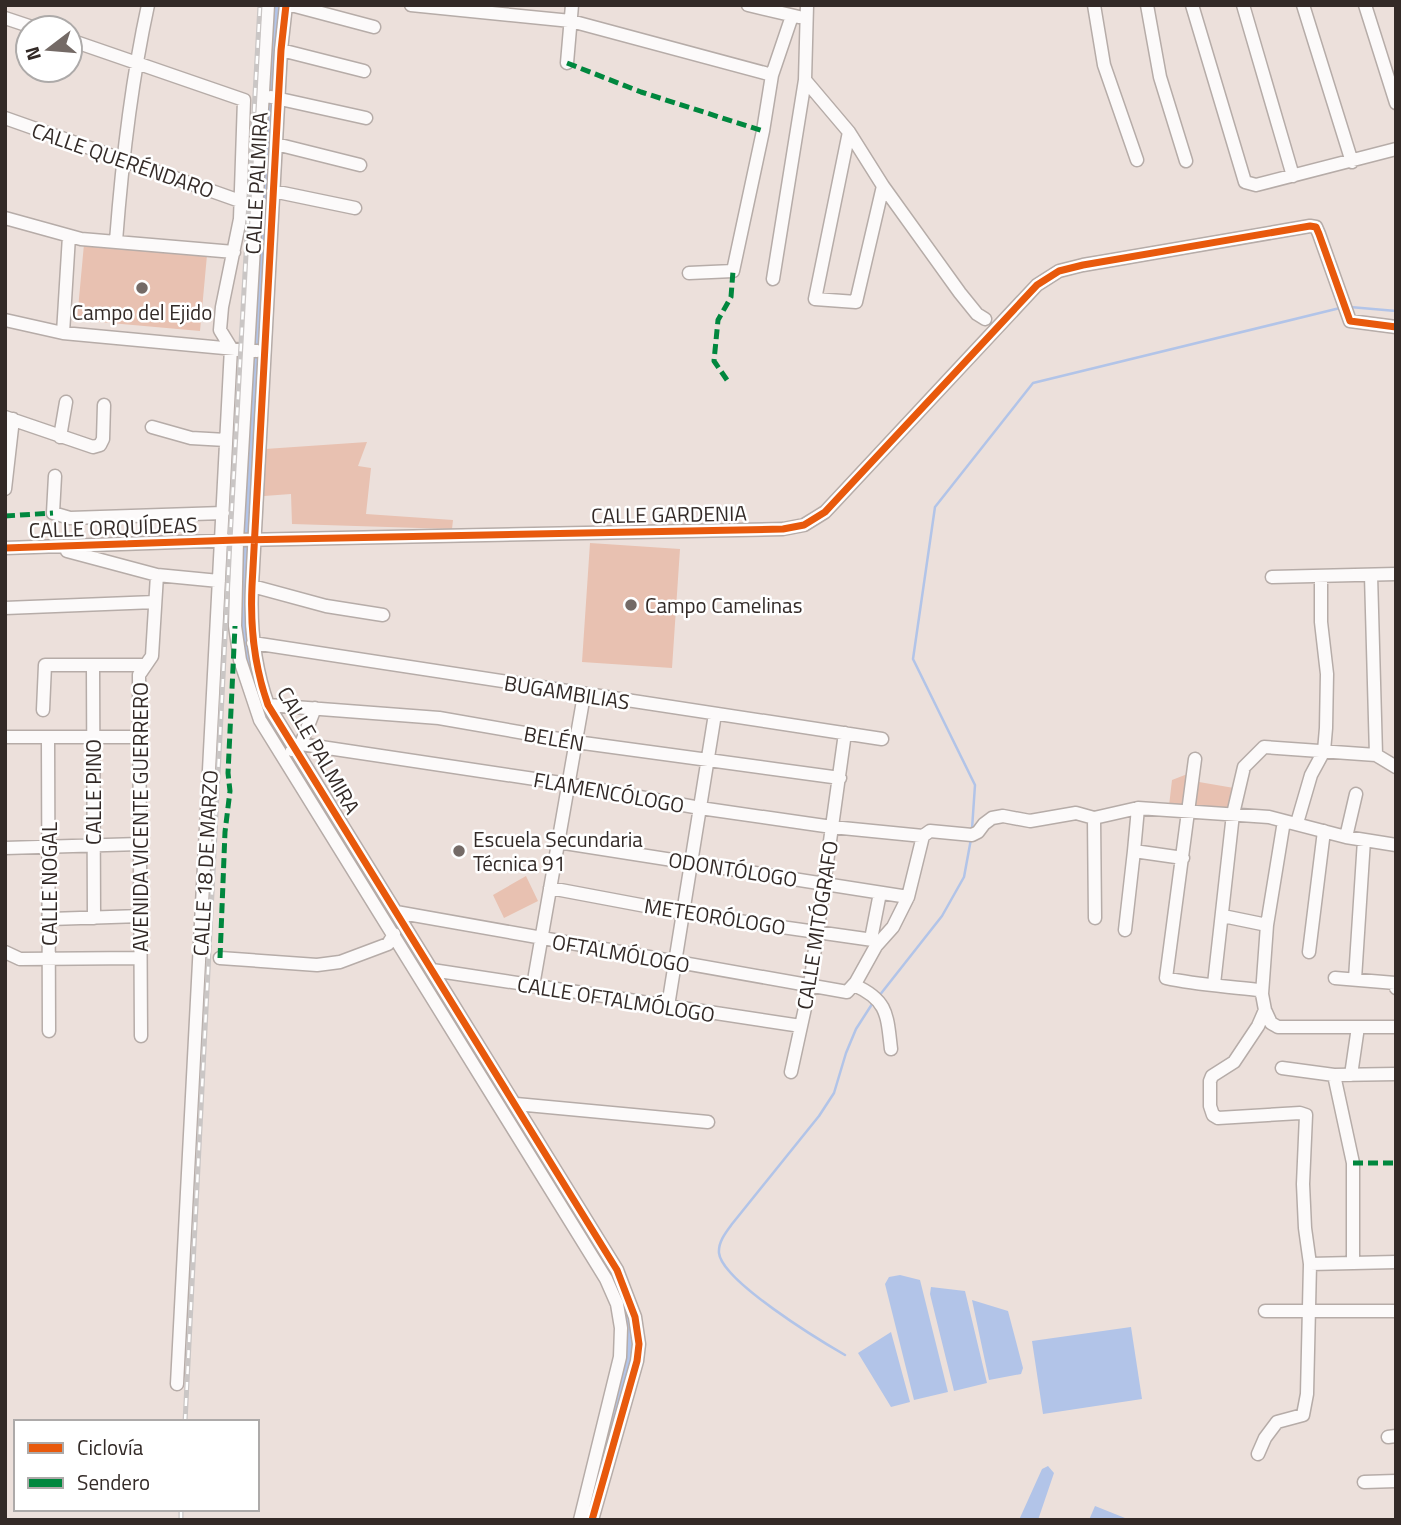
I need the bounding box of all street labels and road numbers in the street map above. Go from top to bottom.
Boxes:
street label: CALLE PALMIRA [236,110,276,255]
street label: CALLE QUERÉNDARO [28,114,218,206]
street label: CALLE GARDENIA [591,497,748,531]
street label: CALLE ORQUÍDEAS [28,508,198,546]
street label: BUGAMBILIAS [502,666,632,718]
street label: CALLE PALMIRA [269,680,369,820]
street label: AVENIDA VICENTE GUERRERO [124,682,156,952]
street label: BELÉN [521,717,587,759]
street label: CALLE PINO [77,739,109,845]
street label: FLAMENCÓLOGO [531,763,687,821]
street label: CALLE 18 DE MARZO [184,769,226,957]
street label: CALLE NOGAL [33,822,65,946]
street label: CALLE MITÓGRAFO [788,838,846,1012]
street label: ODONTÓLOGO [666,843,800,895]
street label: METEORÓLOGO [642,889,788,943]
street label: OFTALMÓLOGO [550,925,692,981]
street label: CALLE OFTALMÓLOGO [515,968,717,1030]

